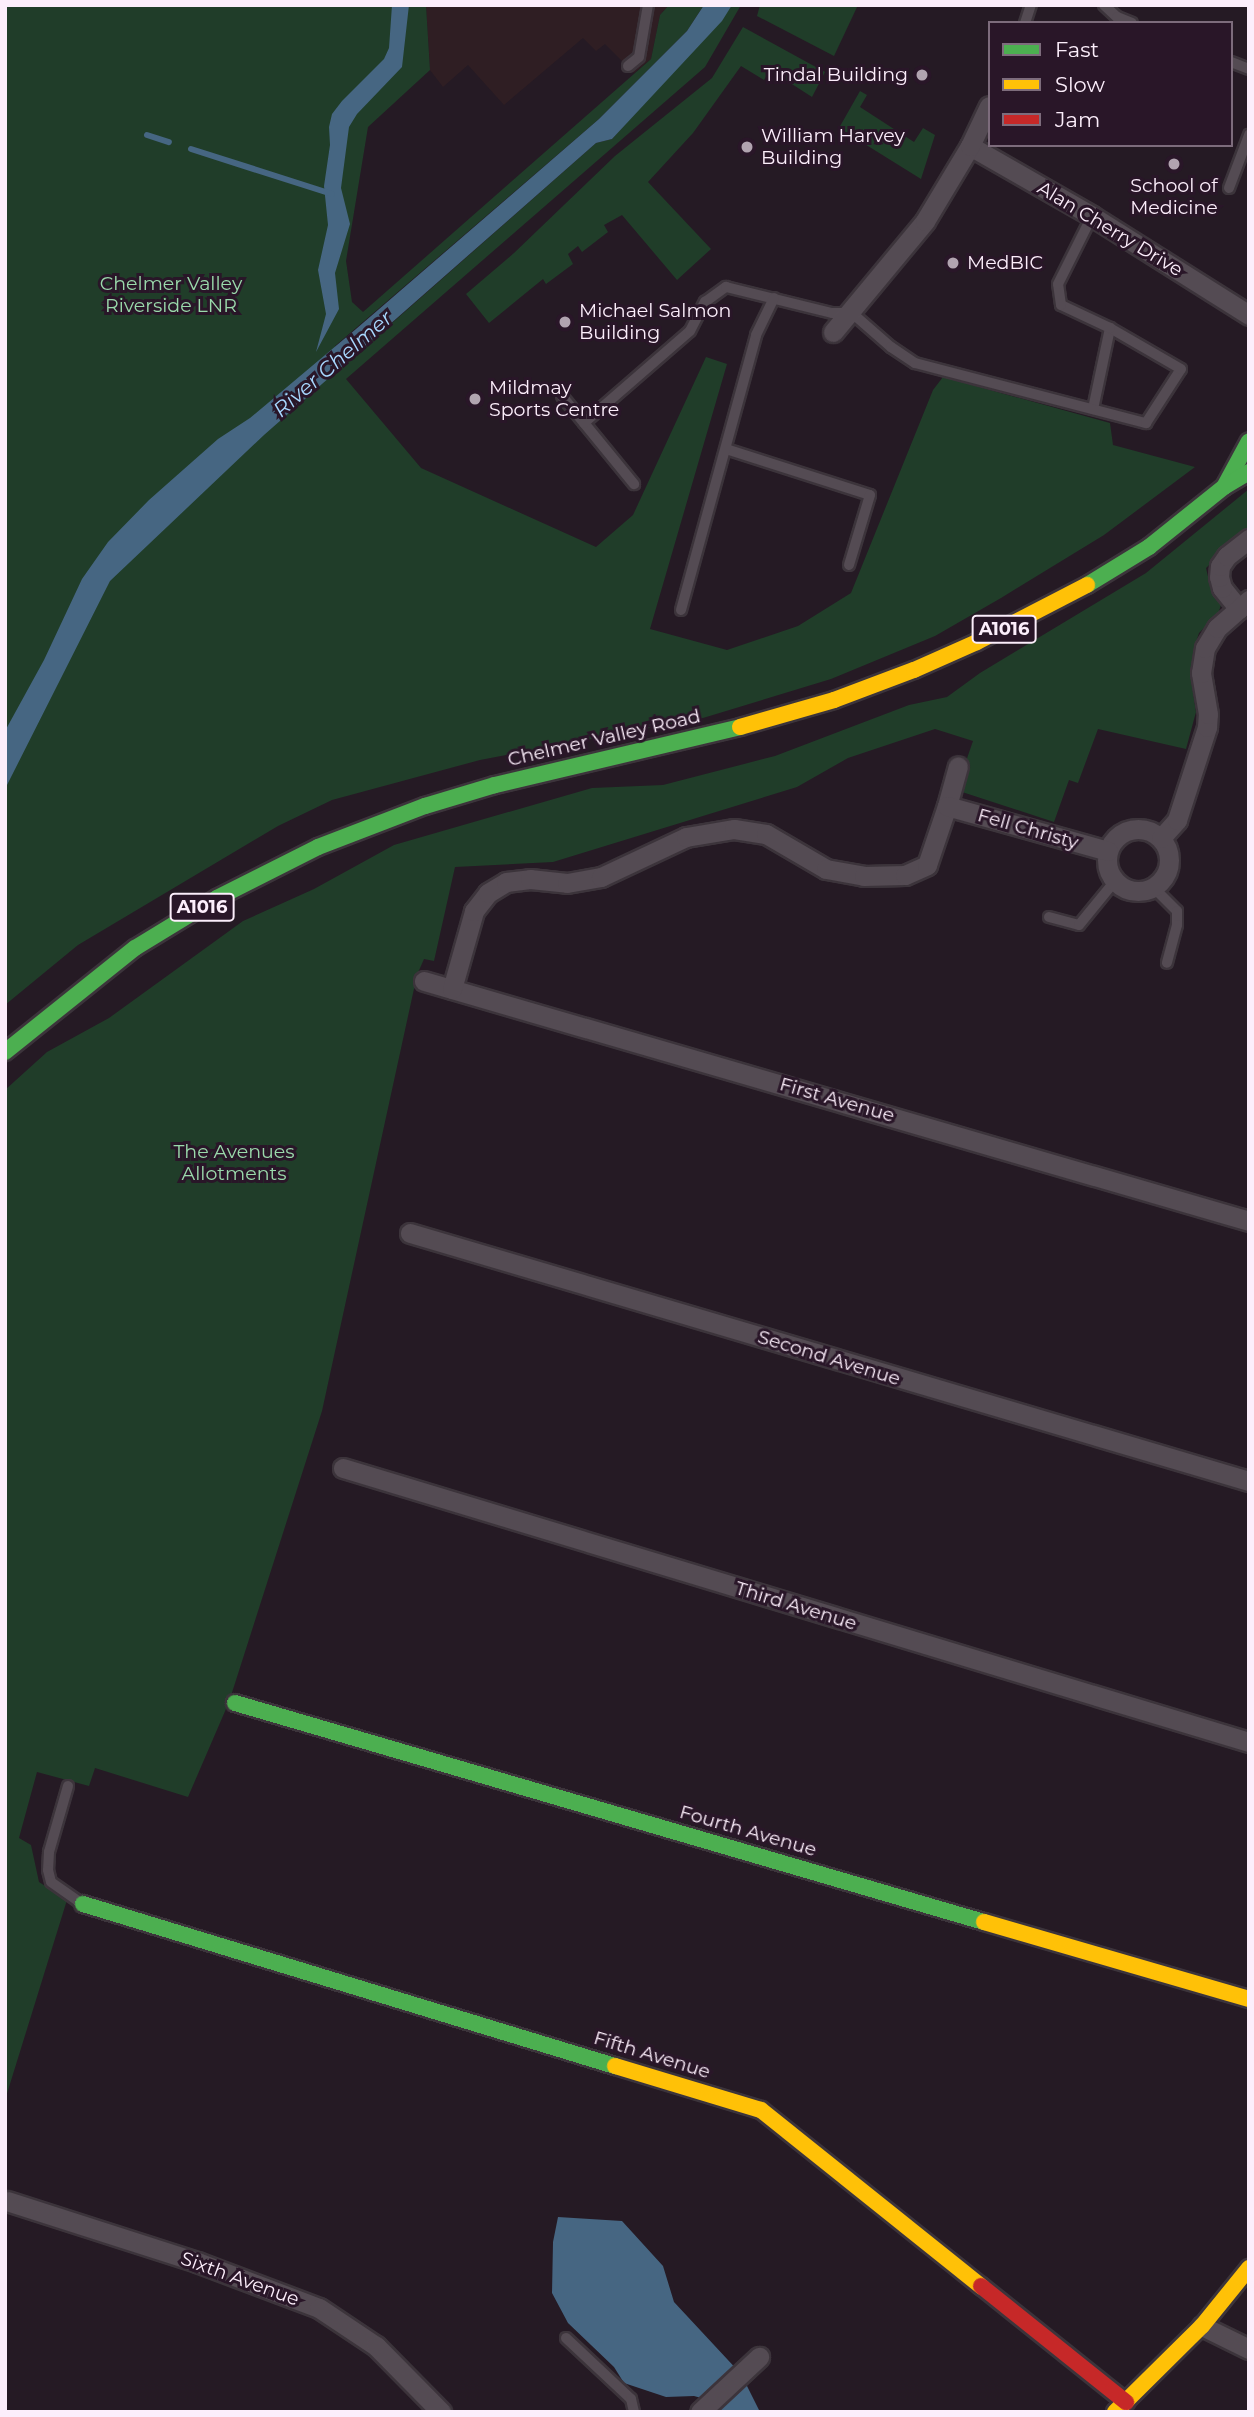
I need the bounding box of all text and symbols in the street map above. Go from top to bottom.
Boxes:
legend [988,21,1233,147]
text: Fast [1055,37,1099,62]
place label: Tindal Building [764,64,908,86]
marker: Tindal Building [914,67,930,83]
text: Slow [1055,72,1105,97]
text: Jam [1055,107,1100,132]
place label: William Harvey Building [761,125,905,169]
marker: William Harvey Building [739,139,755,155]
marker: School of Medicine [1166,156,1182,172]
place label: School of Medicine [1130,175,1218,219]
street label: Alan Cherry Drive [1033,177,1187,281]
place label: MedBIC [967,252,1043,274]
marker: MedBIC [945,255,961,271]
park label: Chelmer Valley Riverside LNR [100,273,242,317]
place label: Michael Salmon Building [579,300,731,344]
water label: River Chelmer [268,305,398,423]
marker: Michael Salmon Building [557,314,573,330]
place label: Mildmay Sports Centre [489,377,619,421]
marker: Mildmay Sports Centre [467,391,483,407]
road number: A1016 [971,614,1037,644]
street label: Chelmer Valley Road [505,705,703,771]
street label: Fell Christy [975,804,1081,854]
road number: A1016 [169,893,235,922]
street label: First Avenue [777,1073,897,1127]
park label: The Avenues Allotments [173,1141,295,1185]
street label: Second Avenue [755,1325,903,1391]
street label: Third Avenue [733,1577,859,1635]
street label: Fourth Avenue [677,1801,819,1861]
street label: Fifth Avenue [591,2026,713,2084]
street label: Sixth Avenue [178,2247,302,2311]

